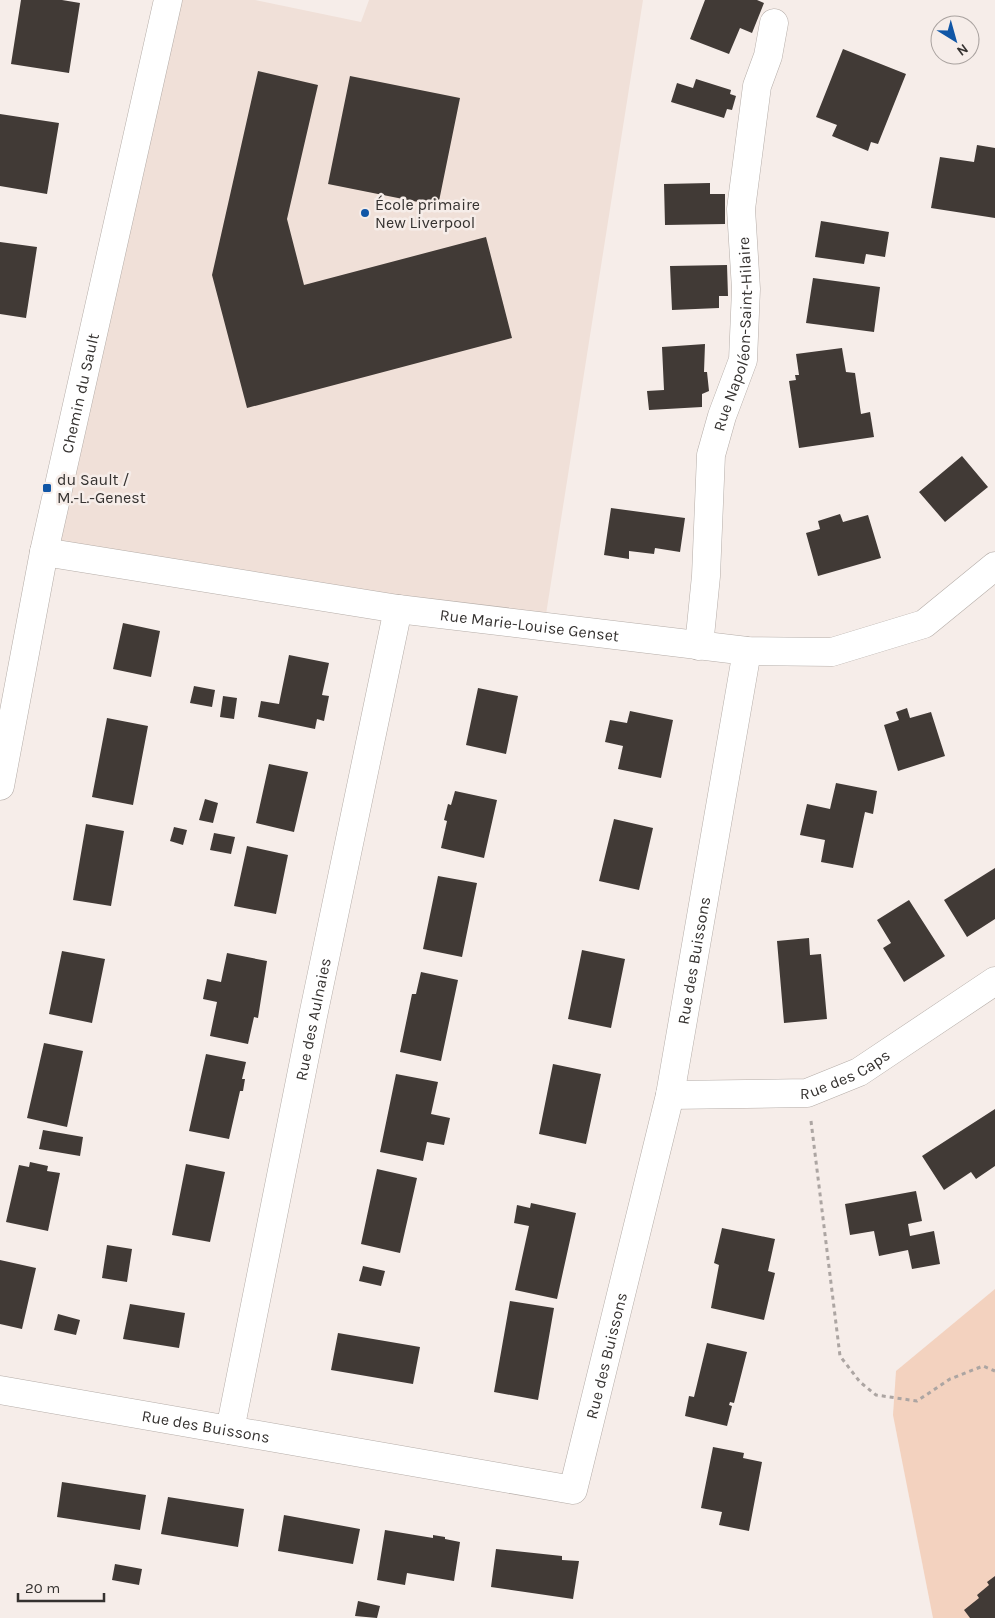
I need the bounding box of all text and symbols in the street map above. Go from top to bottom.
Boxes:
north arrow [930,15,980,65]
text: N [953,40,972,60]
place label: École primaire New Liverpool [375,195,480,232]
marker: École primaire New Liverpool [359,207,371,219]
street label: Rue Napoléon-Saint-Hilaire [709,236,756,433]
street label: Chemin du Sault [57,331,103,455]
place label: du Sault / M.-L.-Genest [57,470,146,507]
marker: du Sault / M.-L.-Genest [41,482,53,494]
street label: Rue Marie-Louise Genset [439,605,620,646]
street label: Rue des Buissons [673,895,714,1026]
street label: Rue des Aulnaies [291,956,335,1082]
street label: Rue des Caps [800,1045,894,1103]
street label: Rue des Buissons [582,1291,631,1421]
street label: Rue des Buissons [140,1406,271,1447]
scale bar [18,1570,104,1602]
text: 20 m [25,1579,60,1597]

